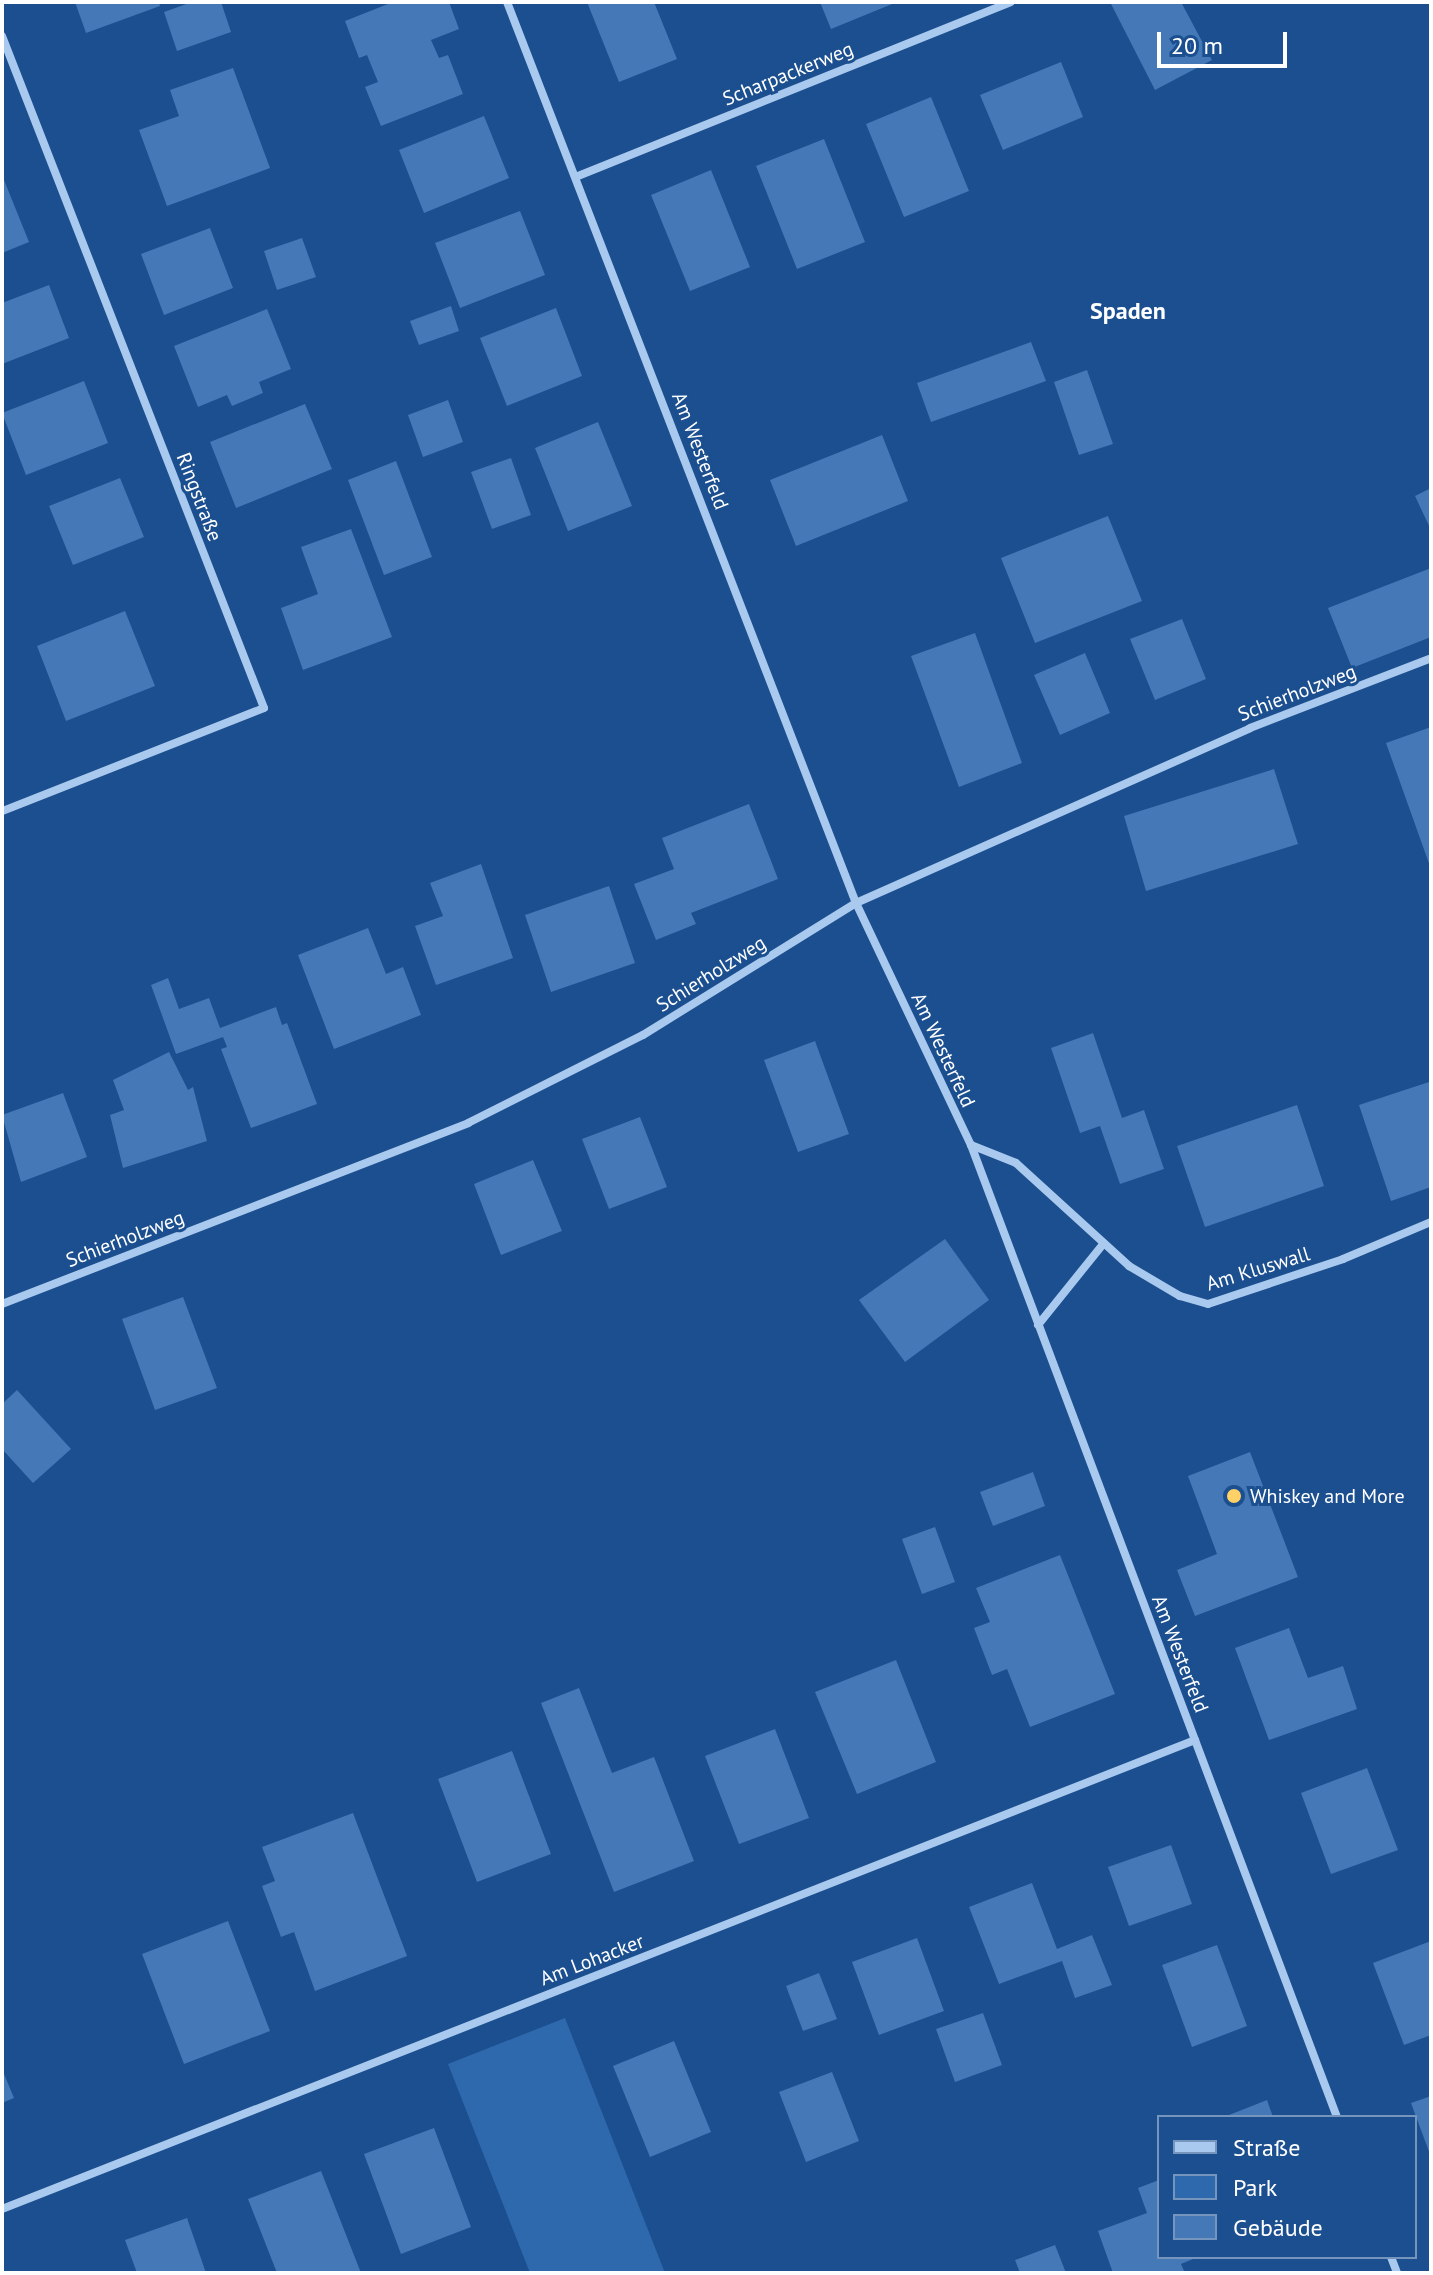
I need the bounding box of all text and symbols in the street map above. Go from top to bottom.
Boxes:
scale bar [1161,16,1291,66]
text: 20 m [1171,30,1223,61]
street label: Scharpackerweg [719,37,857,111]
district label: Spaden [1090,297,1166,325]
street label: Am Westerfeld [667,389,733,513]
street label: Ringstraße [171,449,227,545]
street label: Schierholzweg [1235,659,1359,727]
street label: Schierholzweg [652,931,770,1017]
street label: Am Westerfeld [906,989,980,1111]
street label: Schierholzweg [63,1205,187,1273]
street label: Am Kluswall [1203,1242,1313,1296]
place label: Whiskey and More [1250,1484,1405,1508]
marker: Whiskey and More [1225,1487,1243,1505]
street label: Am Westerfeld [1147,1592,1213,1716]
street label: Am Lohacker [537,1929,647,1991]
legend [1157,2115,1417,2259]
text: Straße [1233,2132,1300,2163]
text: Park [1233,2172,1277,2203]
text: Gebäude [1233,2212,1323,2243]

